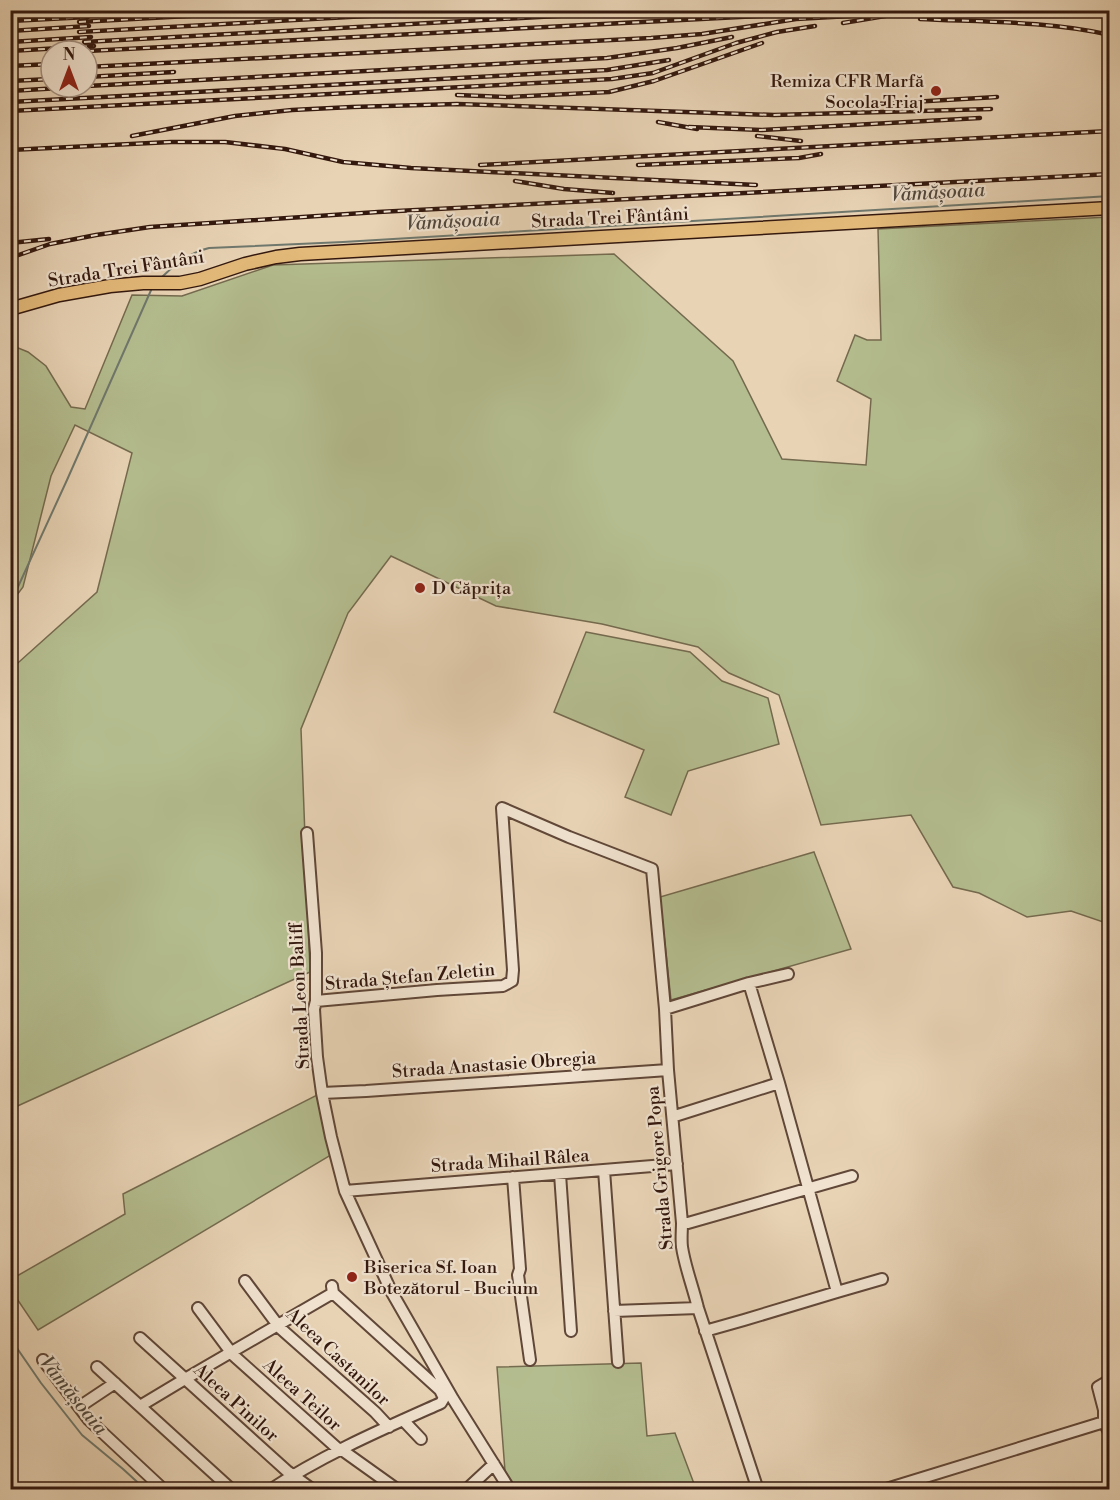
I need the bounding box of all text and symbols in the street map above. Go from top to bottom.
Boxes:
north arrow [39,39,99,99]
text: N [63,45,76,65]
place label: Remiza CFR Marfă Socola Triaj [770,70,925,114]
marker: Remiza CFR Marfă Socola Triaj [929,84,943,98]
water label: Vămășoaia [890,178,987,208]
street label: Strada Trei Fântâni [531,202,689,234]
water label: Vămășoaia [405,207,502,237]
street label: Strada Trei Fântâni [46,245,206,293]
place label: D Căprița [432,577,512,600]
marker: D Căprița [413,581,427,595]
street label: Strada Leon Baliff [285,921,315,1070]
street label: Strada Ștefan Zeletin [324,958,496,996]
street label: Strada Anastasie Obregia [391,1046,598,1084]
street label: Strada Grigore Popa [641,1084,679,1251]
street label: Strada Mihail Râlea [430,1144,591,1178]
place label: Biserica Sf. Ioan Botezătorul - Bucium [363,1256,539,1300]
marker: Biserica Sf. Ioan Botezătorul - Bucium [345,1270,359,1284]
street label: Aleea Castanilor [280,1302,395,1411]
water label: Vămășoaia [34,1351,113,1441]
street label: Aleea Teilor [257,1353,346,1436]
street label: Aleea Pinilor [188,1358,284,1447]

